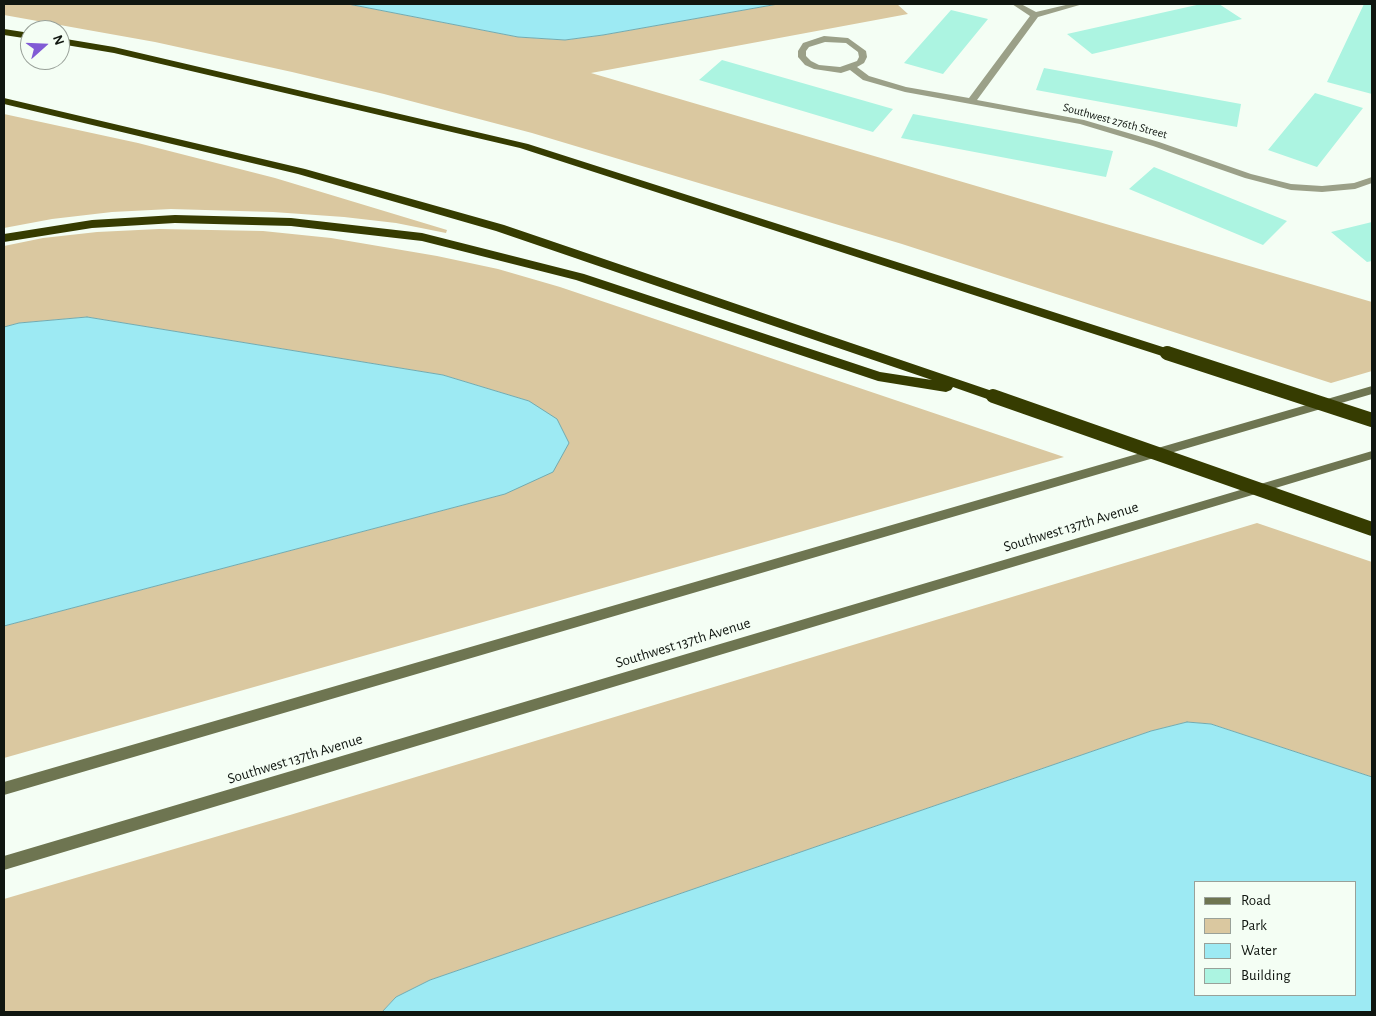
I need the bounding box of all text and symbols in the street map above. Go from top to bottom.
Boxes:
north arrow [20,20,70,70]
text: N [50,33,66,47]
street label: Southwest 276th Street [1061,100,1169,142]
street label: Southwest 137th Avenue [1001,498,1141,556]
street label: Southwest 137th Avenue [613,614,753,672]
street label: Southwest 137th Avenue [225,730,365,788]
legend [1194,881,1356,996]
text: Road [1241,893,1271,908]
text: Park [1241,918,1267,933]
text: Water [1241,943,1277,958]
text: Building [1241,968,1291,983]

